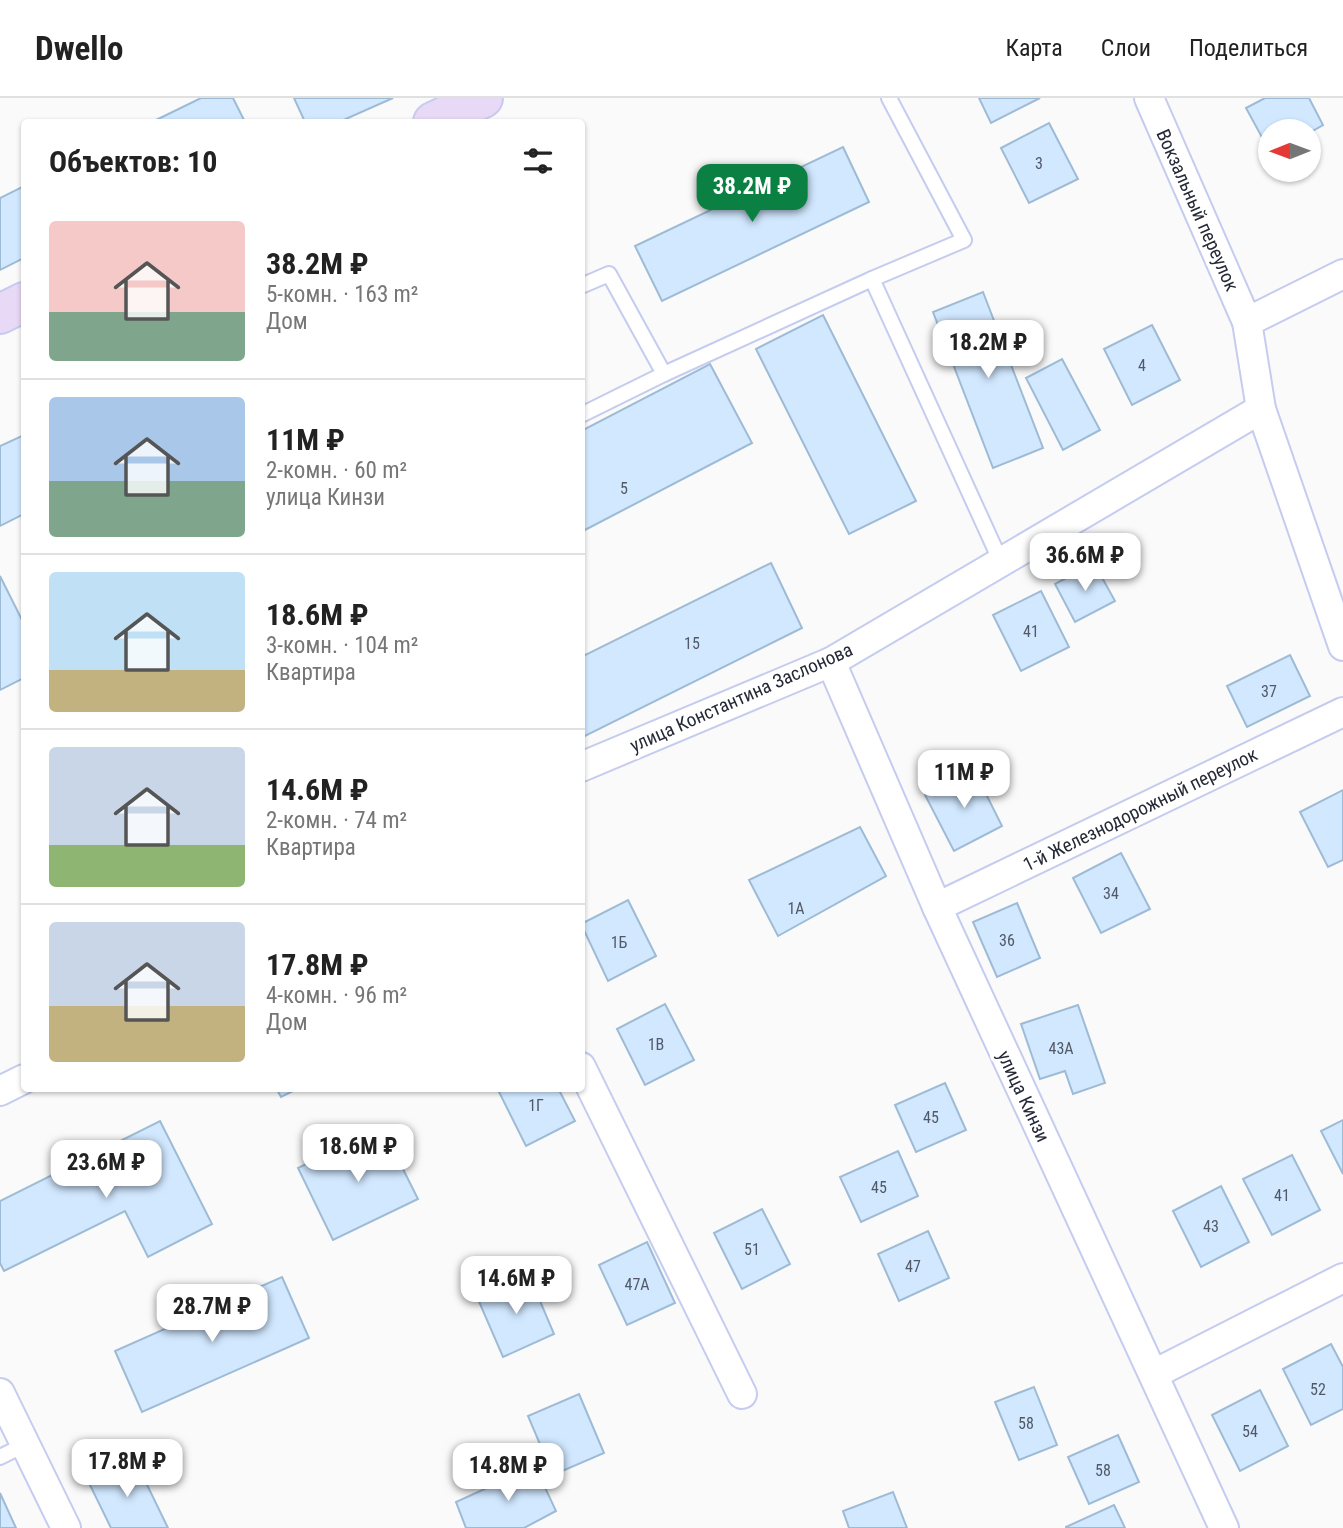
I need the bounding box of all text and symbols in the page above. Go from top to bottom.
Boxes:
text: Dwello [35,29,123,68]
text: Карта [1005,34,1063,62]
text: Слои [1101,34,1151,62]
text: Поделиться [1189,34,1308,62]
north arrow [1258,119,1321,182]
map controls [1258,119,1321,182]
street label: Вокзальный переулок [1152,126,1244,295]
icon: filters [519,142,557,180]
text: Объектов: 10 [49,144,217,179]
house number: 3 [1035,154,1043,173]
pin: 38.2M ₽ [687,164,817,224]
text: 38.2M ₽ [713,173,791,200]
text: 38.2M ₽ [266,246,369,281]
icon: home [105,249,189,333]
text: 5-комн. · 163 m² [266,281,418,308]
text: Дом [266,308,308,335]
pin: 18.2M ₽ [923,320,1053,380]
text: 18.2M ₽ [949,329,1027,356]
house number: 4 [1138,356,1146,375]
text: 11M ₽ [266,422,345,457]
icon: home [105,425,189,509]
text: 2-комн. · 60 m² [266,457,407,484]
house number: 5 [620,479,628,498]
text: улица Кинзи [266,484,385,511]
pin: 36.6M ₽ [1020,533,1150,593]
text: 36.6M ₽ [1046,542,1124,569]
text: 18.6M ₽ [266,597,369,632]
icon: home [105,600,189,684]
house number: 41 [1023,622,1039,641]
text: 3-комн. · 104 m² [266,632,418,659]
house number: 15 [684,634,700,653]
street label: улица Константина Заслонова [626,638,856,757]
text: Квартира [266,659,356,686]
house number: 37 [1261,682,1277,701]
street label: 1-й Железнодорожный переулок [1019,743,1261,876]
pin: 11M ₽ [915,750,1013,810]
text: 11M ₽ [934,759,994,786]
text: 14.6M ₽ [266,772,369,807]
icon: home [105,775,189,859]
text: 2-комн. · 74 m² [266,807,407,834]
text: Квартира [266,834,356,861]
house number: 34 [1103,884,1119,903]
house number: 1А [787,899,805,918]
house number: 36 [999,931,1015,950]
house number: 1Б [611,933,628,952]
text: 17.8M ₽ [266,947,369,982]
icon: home [105,950,189,1034]
text: 4-комн. · 96 m² [266,982,407,1009]
text: Дом [266,1009,308,1036]
house number: 1В [648,1035,664,1054]
house number: 43А [1048,1039,1074,1058]
street label: улица Кинзи [992,1047,1055,1146]
house number: 1Г [528,1096,544,1115]
house number: 45 [923,1108,939,1127]
pin: 18.6M ₽ [293,1124,423,1184]
text: 18.6M ₽ [319,1133,397,1160]
pin: 23.6M ₽ [41,1140,171,1200]
text: 23.6M ₽ [67,1149,145,1176]
house number: 45 [871,1178,887,1197]
house number: 41 [1274,1186,1290,1205]
house number: 43 [1203,1217,1219,1236]
house number: 51 [744,1240,760,1259]
pin: 14.6M ₽ [451,1256,581,1316]
house number: 47 [905,1257,921,1276]
text: 14.6M ₽ [477,1265,555,1292]
house number: 47А [624,1275,650,1294]
pin: 28.7M ₽ [147,1284,277,1344]
text: 28.7M ₽ [173,1293,251,1320]
house number: 52 [1310,1380,1326,1399]
house number: 58 [1018,1414,1034,1433]
house number: 54 [1242,1422,1258,1441]
pin: 17.8M ₽ [62,1440,192,1499]
pin: 14.8M ₽ [443,1444,573,1503]
text: 17.8M ₽ [88,1448,166,1475]
text: 14.8M ₽ [469,1452,547,1479]
house number: 58 [1095,1461,1111,1480]

